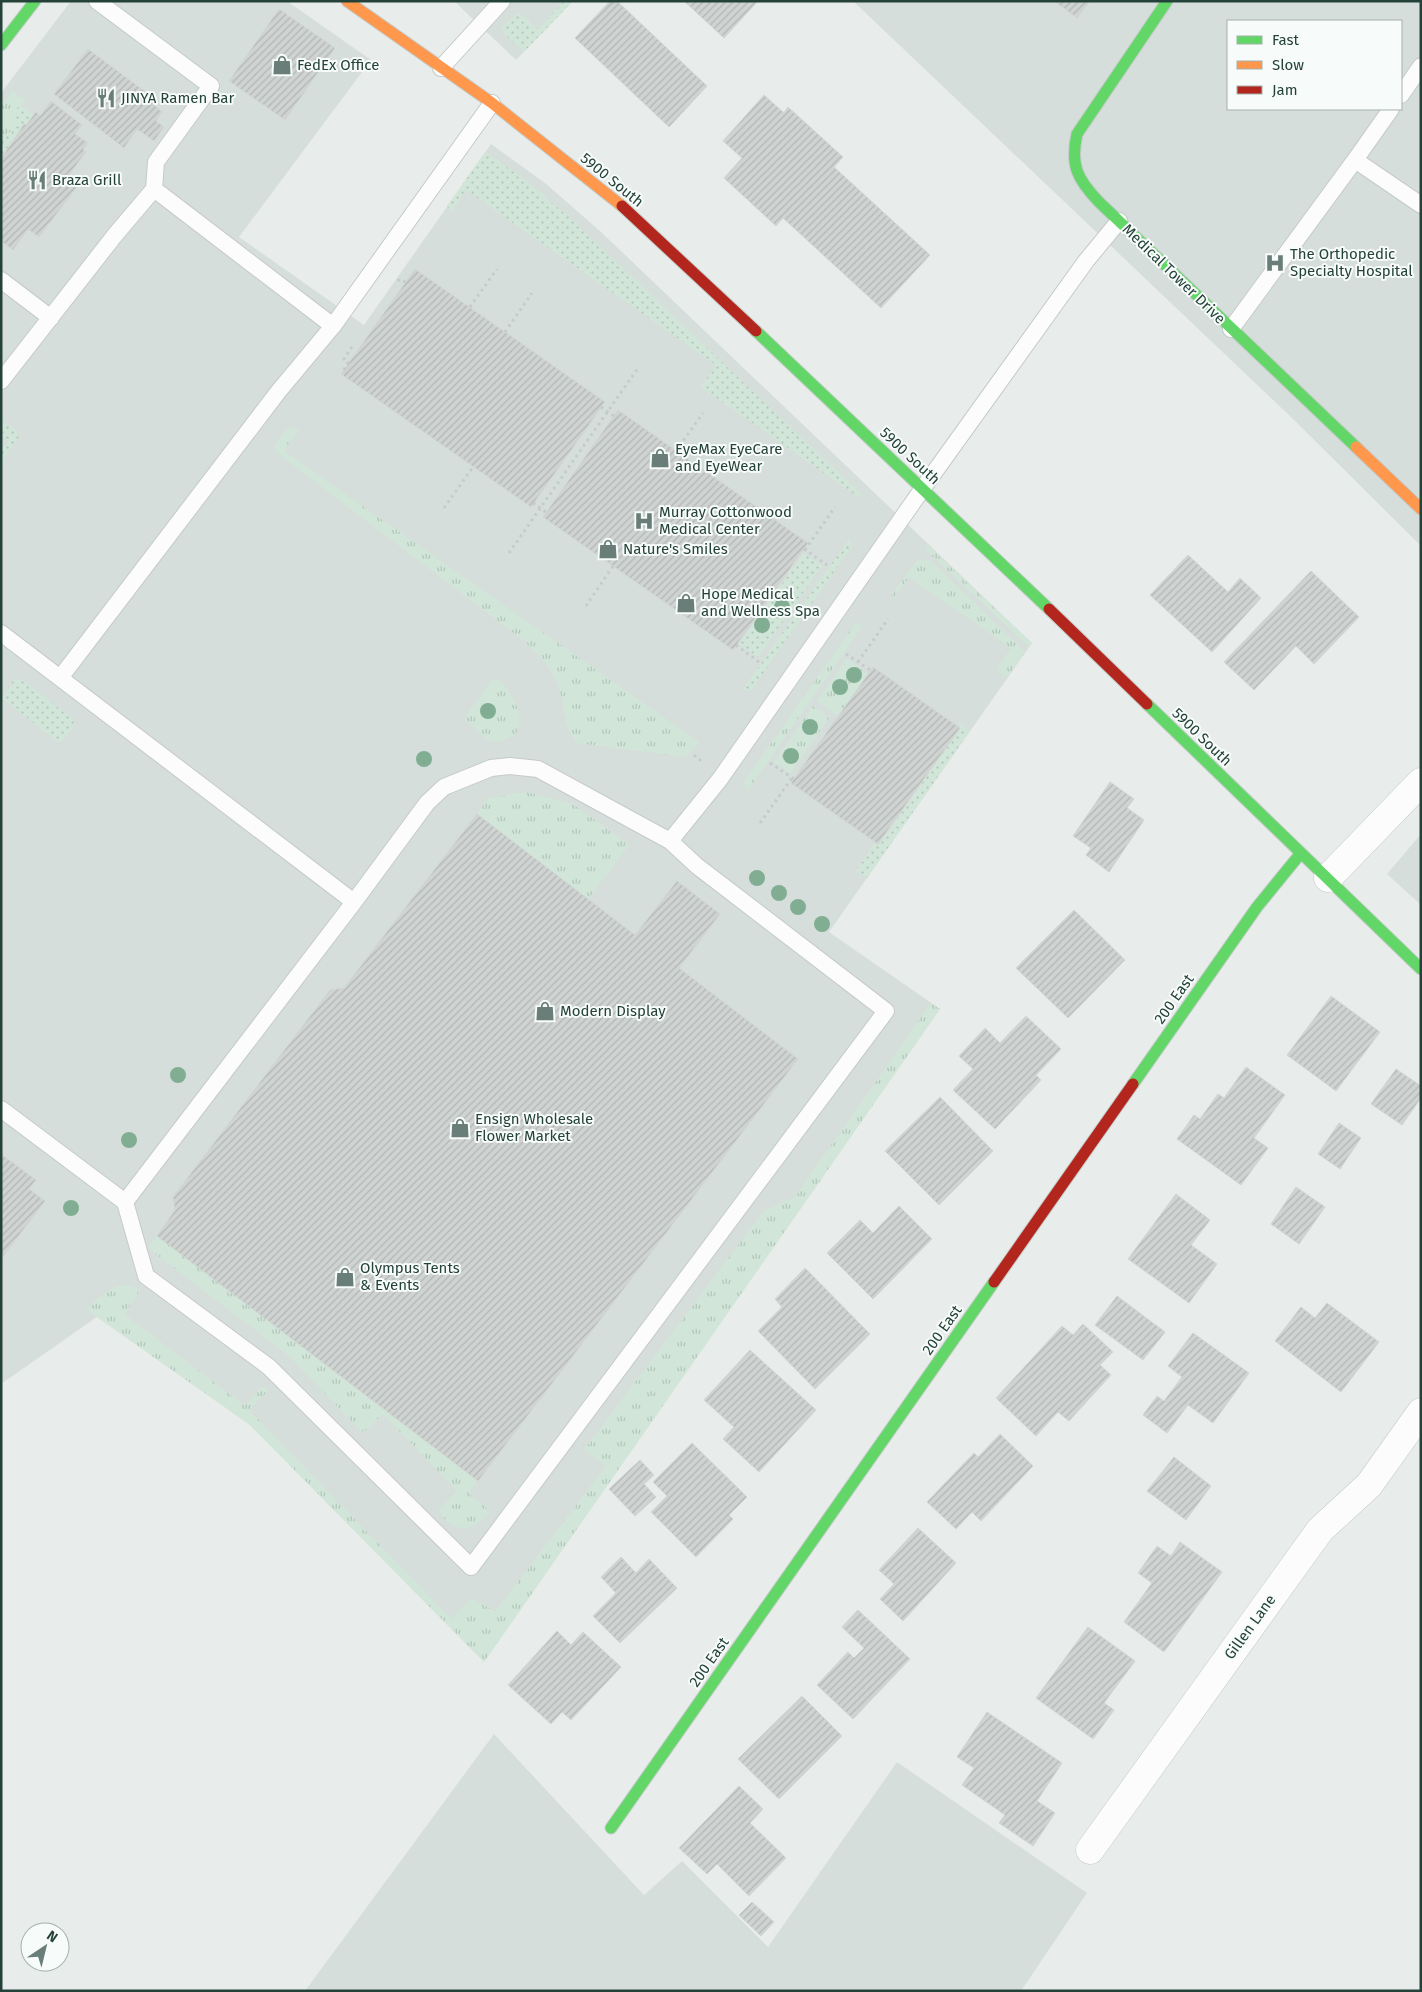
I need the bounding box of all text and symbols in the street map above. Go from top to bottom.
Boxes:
legend [1227,20,1402,110]
text: Fast [1272,31,1299,49]
shop icon: FedEx Office [271,54,293,76]
place label: FedEx Office [297,56,379,74]
text: Slow [1272,56,1304,74]
text: Jam [1272,81,1298,99]
restaurant icon: JINYA Ramen Bar [95,87,117,109]
place label: JINYA Ramen Bar [121,89,234,107]
street label: 5900 South [577,149,647,211]
restaurant icon: Braza Grill [26,169,48,191]
place label: Braza Grill [52,171,122,189]
street label: Medical Tower Drive [1119,220,1229,328]
place label: The Orthopedic Specialty Hospital [1290,245,1413,280]
hospital icon: The Orthopedic Specialty Hospital [1264,252,1286,274]
street label: 5900 South [876,424,944,488]
place label: EyeMax EyeCare and EyeWear [675,440,782,475]
shop icon: EyeMax EyeCare and EyeWear [649,447,671,469]
place label: Murray Cottonwood Medical Center [659,503,792,538]
hospital icon: Murray Cottonwood Medical Center [633,510,655,532]
shop icon: Nature's Smiles [597,538,619,560]
place label: Nature's Smiles [623,540,728,558]
place label: Hope Medical and Wellness Spa [701,585,820,620]
shop icon: Hope Medical and Wellness Spa [675,592,697,614]
street label: 5900 South [1168,704,1236,770]
street label: 200 East [1150,970,1198,1027]
shop icon: Modern Display [534,1000,556,1022]
place label: Modern Display [560,1002,666,1020]
place label: Ensign Wholesale Flower Market [475,1110,593,1145]
shop icon: Ensign Wholesale Flower Market [449,1117,471,1139]
place label: Olympus Tents & Events [360,1259,460,1294]
shop icon: Olympus Tents & Events [334,1266,356,1288]
street label: 200 East [918,1301,966,1358]
street label: Gillen Lane [1220,1591,1280,1663]
street label: 200 East [685,1633,733,1690]
north arrow [20,1922,70,1972]
text: N [43,1927,61,1946]

